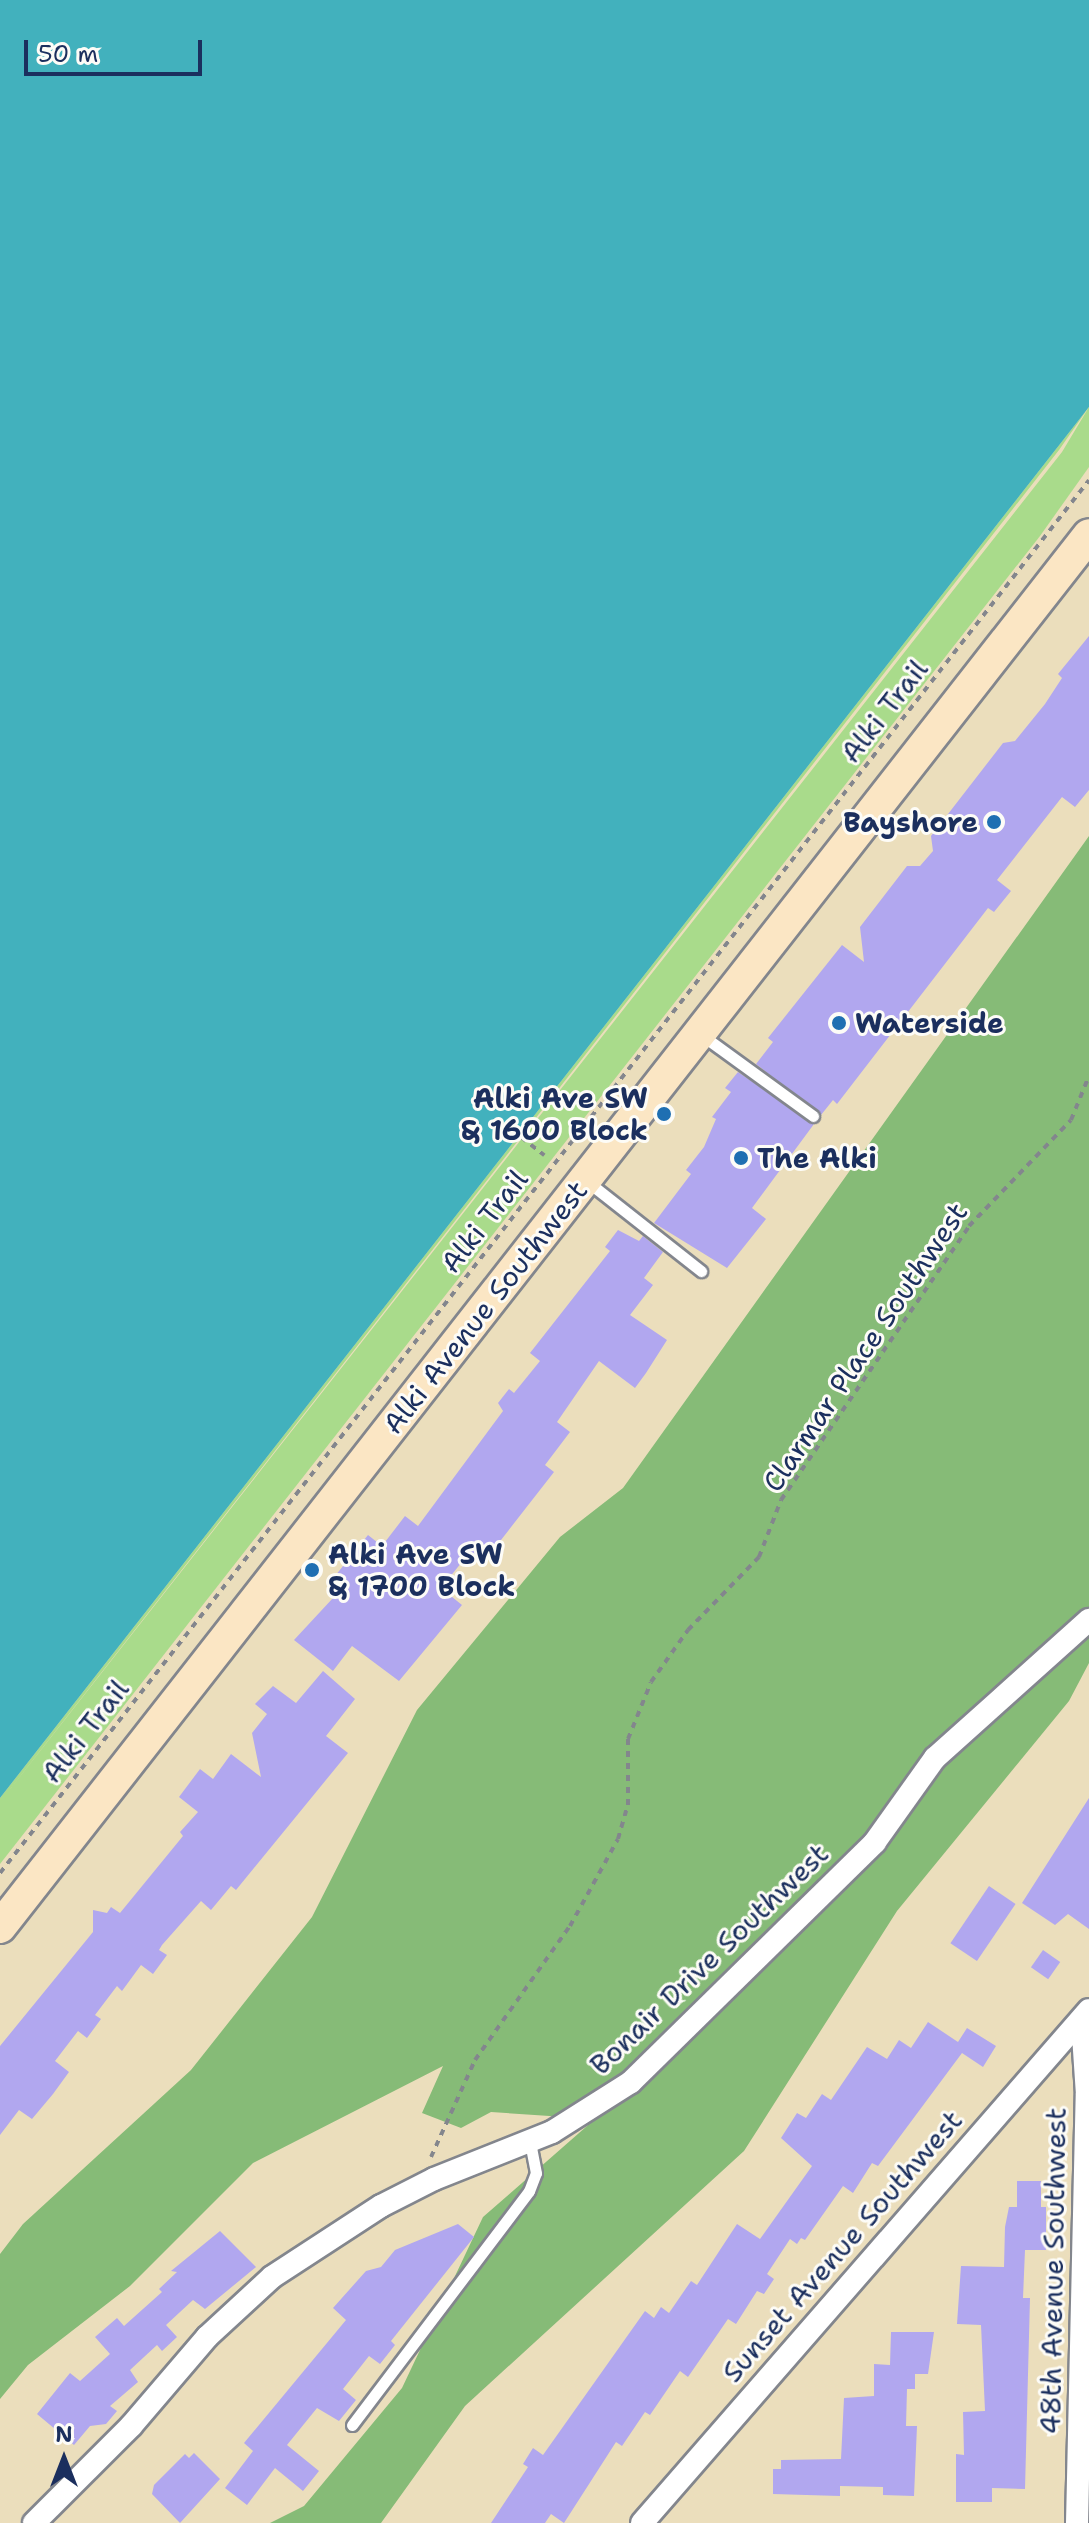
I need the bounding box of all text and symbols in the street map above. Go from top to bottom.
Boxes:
scale bar [28,24,206,74]
text: 50 m [38,38,98,70]
street label: Alki Trail [833,653,935,769]
place label: Bayshore [843,805,978,839]
marker: Bayshore [985,813,1003,831]
place label: Waterside [855,1006,1004,1040]
marker: Waterside [830,1014,848,1032]
place label: Alki Ave SW & 1600 Block [461,1081,648,1147]
marker: Alki Ave SW & 1600 Block [655,1105,673,1123]
place label: The Alki [757,1141,877,1175]
marker: The Alki [732,1149,750,1167]
street label: Alki Trail [433,1163,535,1279]
street label: Alki Avenue Southwest [376,1174,594,1440]
street label: Clarmar Place Southwest [756,1196,974,1498]
place label: Alki Ave SW & 1700 Block [328,1537,515,1603]
marker: Alki Ave SW & 1700 Block [303,1561,321,1579]
street label: Alki Trail [34,1673,136,1789]
street label: Bonair Drive Southwest [583,1836,835,2082]
street label: Sunset Avenue Southwest [715,2103,969,2389]
street label: 48th Avenue Southwest [1033,2107,1073,2435]
north arrow [24,2419,104,2499]
text: N [55,2420,73,2449]

